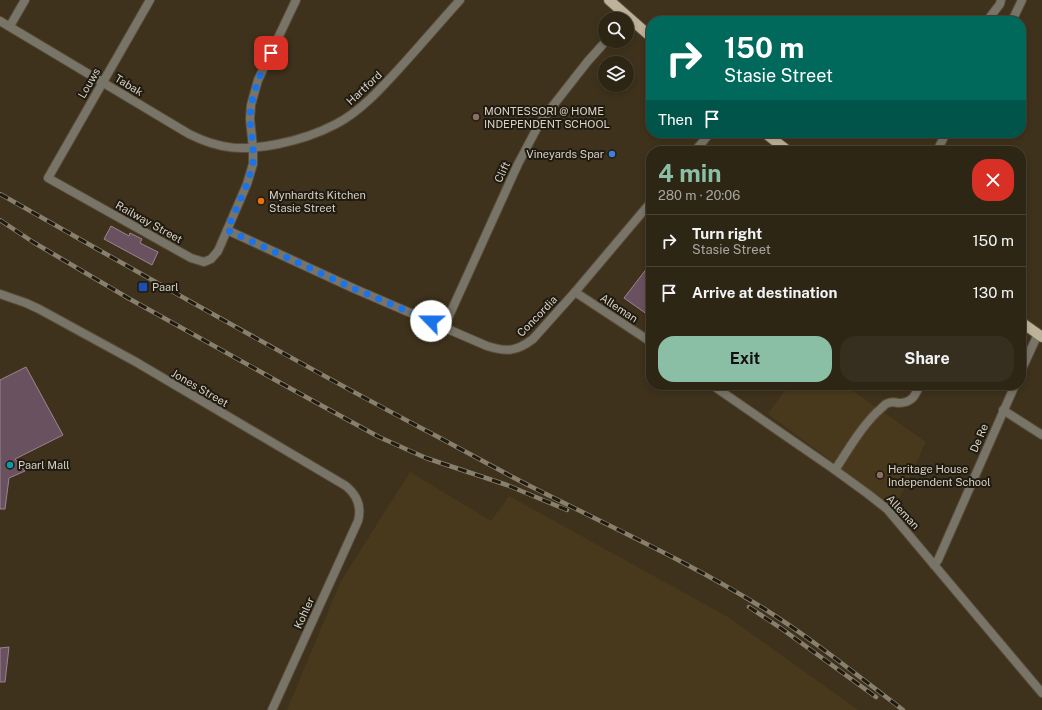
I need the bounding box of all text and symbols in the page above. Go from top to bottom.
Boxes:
map controls [598,12,634,92]
button: search [598,12,634,48]
text: 150 m [724,31,804,64]
icon: right [658,32,710,84]
pin [254,36,288,70]
icon: arrive [260,42,282,64]
button: layers [598,56,634,92]
street label: Louws [76,65,103,100]
text: Stasie Street [724,65,833,86]
street label: Hartford [344,69,384,107]
street label: Tabak [113,72,145,98]
place label: MONTESSORI @ HOME INDEPENDENT SCHOOL [484,105,610,130]
icon: arrive [701,108,723,130]
text: Then [658,111,693,128]
marker: MONTESSORI @ HOME INDEPENDENT SCHOOL [471,112,481,122]
place label: Vineyards Spar [526,148,604,160]
marker: Vineyards Spar [607,149,617,159]
text: 4 min [658,159,721,187]
button: close [972,159,1014,201]
street label: Clift [492,160,512,184]
text: 280 m · 20:06 [658,188,740,203]
place label: Mynhardts Kitchen Stasie Street [269,189,366,214]
marker: Mynhardts Kitchen Stasie Street [256,196,266,206]
street label: Railway Street [114,199,184,245]
text: Turn right [692,225,762,242]
icon: right [658,230,680,252]
text: 150 m [972,232,1014,249]
text: Stasie Street [692,242,771,257]
marker: Paarl [137,281,149,293]
place label: Paarl [152,281,179,293]
icon: arrive [658,282,680,304]
text: Arrive at destination [692,284,837,301]
text: 130 m [973,284,1014,301]
street label: Alleman [598,291,640,325]
street label: Concordia [515,293,559,339]
position arrow [410,300,452,342]
button: Exit [658,336,832,382]
button: Share [840,336,1014,382]
street label: Jones Street [170,367,230,409]
street label: De Re [968,422,990,454]
place label: Paarl Mall [18,459,70,471]
marker: Paarl Mall [5,460,15,470]
place label: Heritage House Independent School [888,463,991,488]
marker: Heritage House Independent School [875,470,885,480]
street label: Alleman [884,492,922,532]
street label: Kohler [292,595,316,631]

